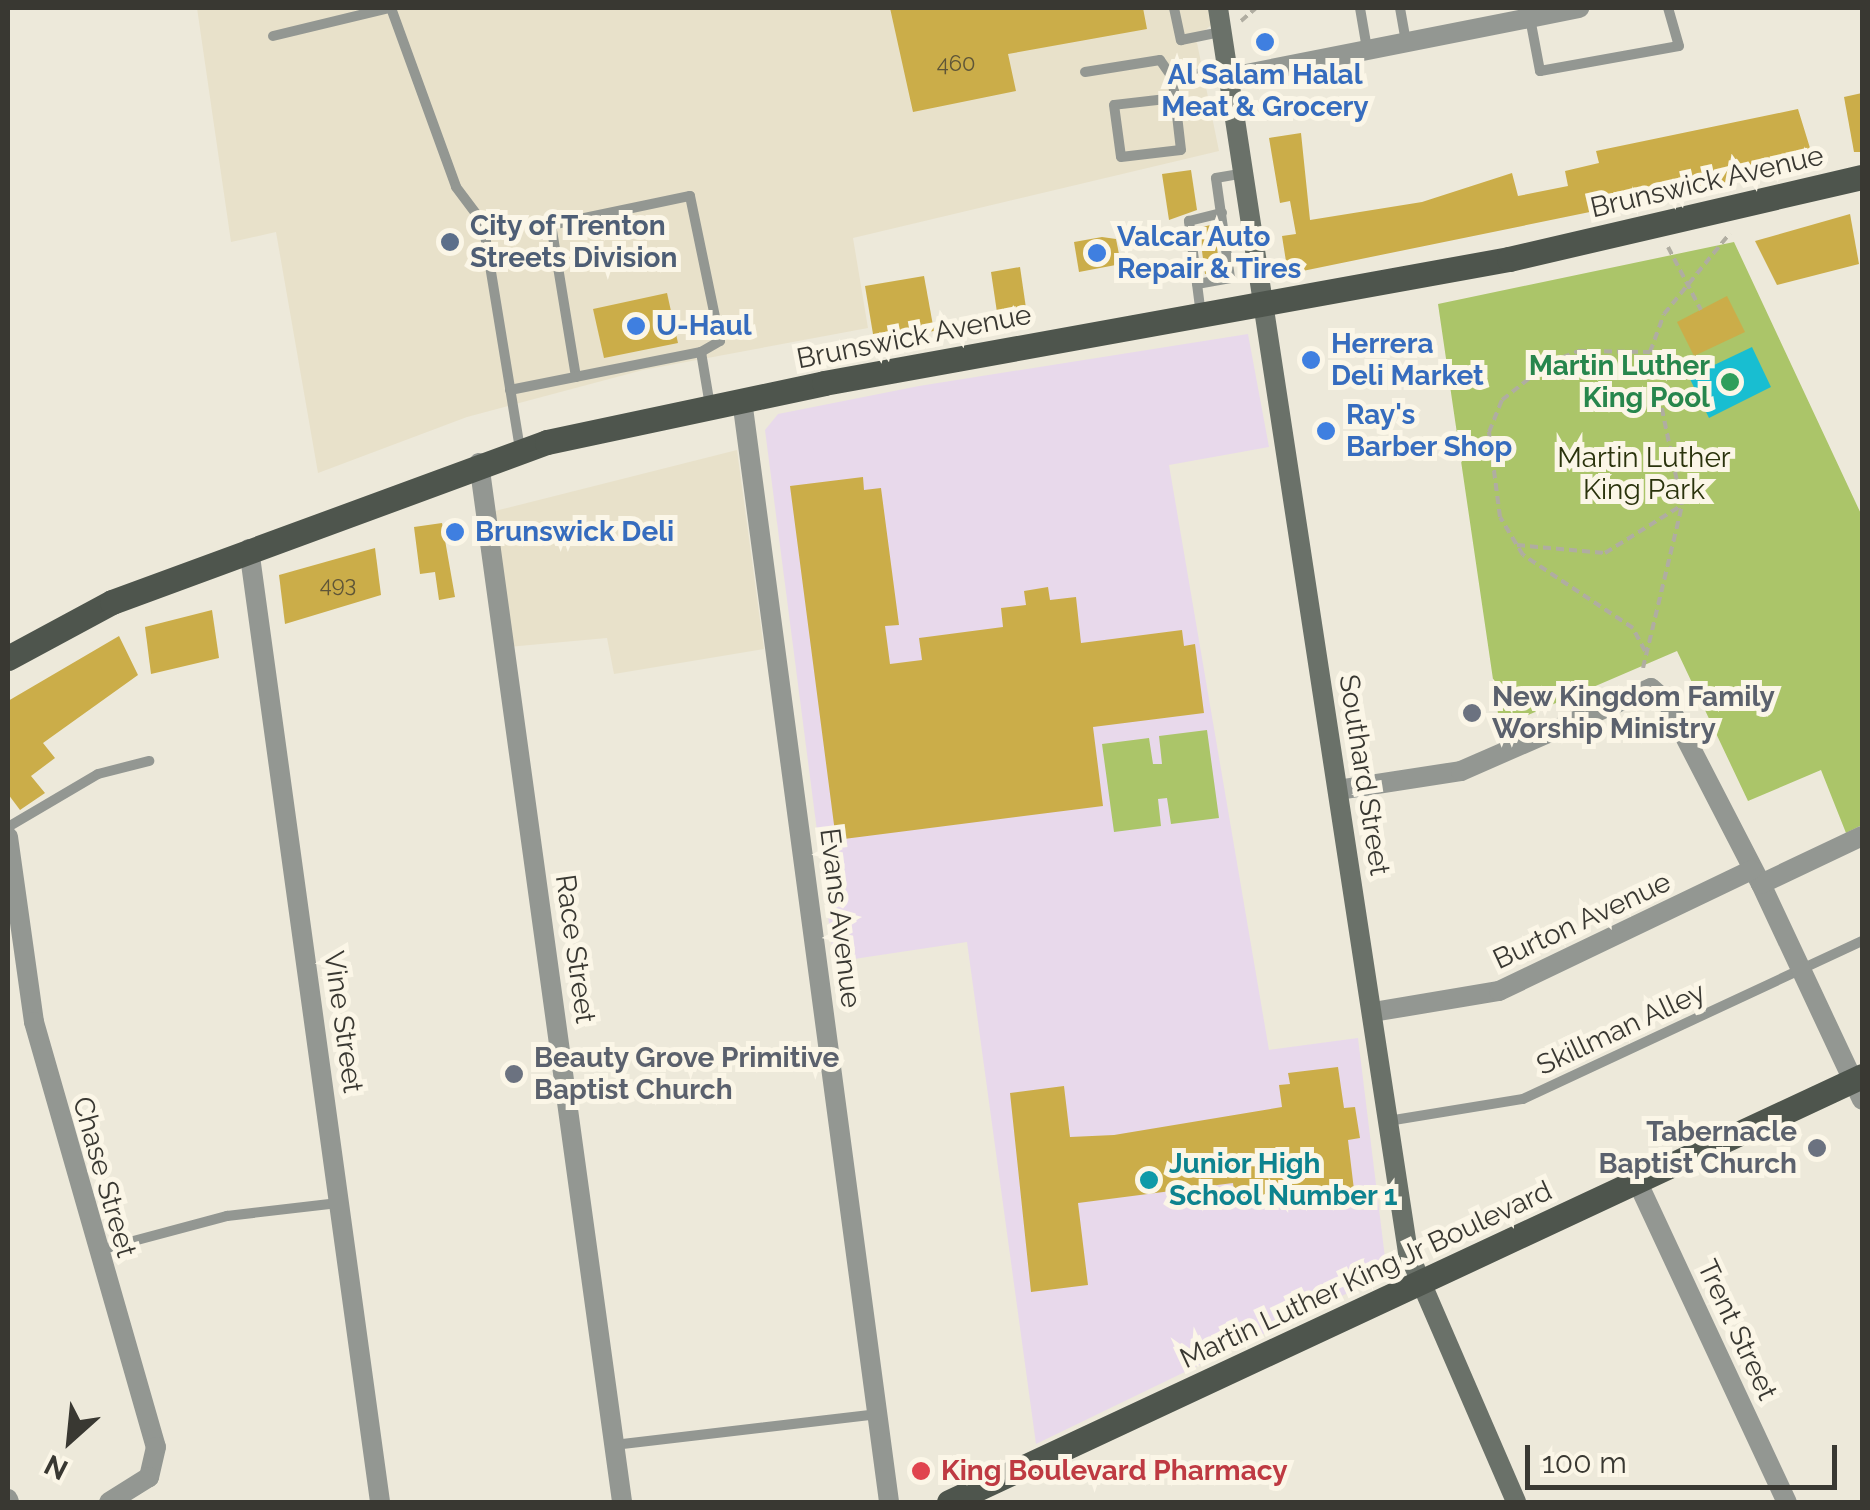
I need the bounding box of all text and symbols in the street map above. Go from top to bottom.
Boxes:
marker: Al Salam Halal Meat & Grocery [1254,31,1276,53]
house number: 460 [937,51,975,77]
place label: Al Salam Halal Meat & Grocery [1161,58,1369,124]
street label: Brunswick Avenue [1587,139,1827,225]
place label: City of Trenton Streets Division [470,209,677,275]
place label: Valcar Auto Repair & Tires [1117,220,1303,286]
marker: City of Trenton Streets Division [439,231,461,253]
marker: Valcar Auto Repair & Tires [1086,242,1108,264]
street label: Brunswick Avenue [793,298,1035,376]
place label: U-Haul [656,309,752,343]
marker: U-Haul [625,315,647,337]
place label: Herrera Deli Market [1331,327,1484,393]
marker: Herrera Deli Market [1300,349,1322,371]
place label: Martin Luther King Pool [1529,349,1710,415]
marker: Martin Luther King Pool [1719,371,1741,393]
place label: Ray's Barber Shop [1346,398,1513,464]
marker: Ray's Barber Shop [1315,420,1337,442]
park label: Martin Luther King Park [1557,441,1731,507]
place label: Brunswick Deli [475,515,674,549]
marker: Brunswick Deli [444,521,466,543]
house number: 493 [320,572,356,598]
street label: Southard Street [1332,672,1396,878]
place label: New Kingdom Family Worship Ministry [1492,680,1776,746]
marker: New Kingdom Family Worship Ministry [1461,702,1483,724]
street label: Evans Avenue [812,826,868,1010]
street label: Burton Avenue [1488,865,1676,977]
street label: Race Street [548,873,602,1025]
street label: Vine Street [316,949,370,1095]
street label: Skillman Alley [1531,975,1711,1083]
place label: Beauty Grove Primitive Baptist Church [534,1041,840,1107]
marker: Beauty Grove Primitive Baptist Church [503,1063,525,1085]
street label: Chase Street [65,1093,143,1261]
place label: Tabernacle Baptist Church [1598,1115,1797,1181]
marker: Tabernacle Baptist Church [1806,1137,1828,1159]
place label: Junior High School Number 1 [1169,1147,1399,1213]
marker: Junior High School Number 1 [1138,1169,1160,1191]
street label: Martin Luther King Jr Boulevard [1174,1174,1558,1376]
street label: Trent Street [1690,1255,1784,1405]
north arrow [20,1390,120,1490]
scale bar [1530,1425,1842,1487]
text: 100 m [1542,1445,1627,1480]
text: N [39,1448,73,1487]
place label: King Boulevard Pharmacy [941,1454,1288,1488]
marker: King Boulevard Pharmacy [910,1460,932,1482]

